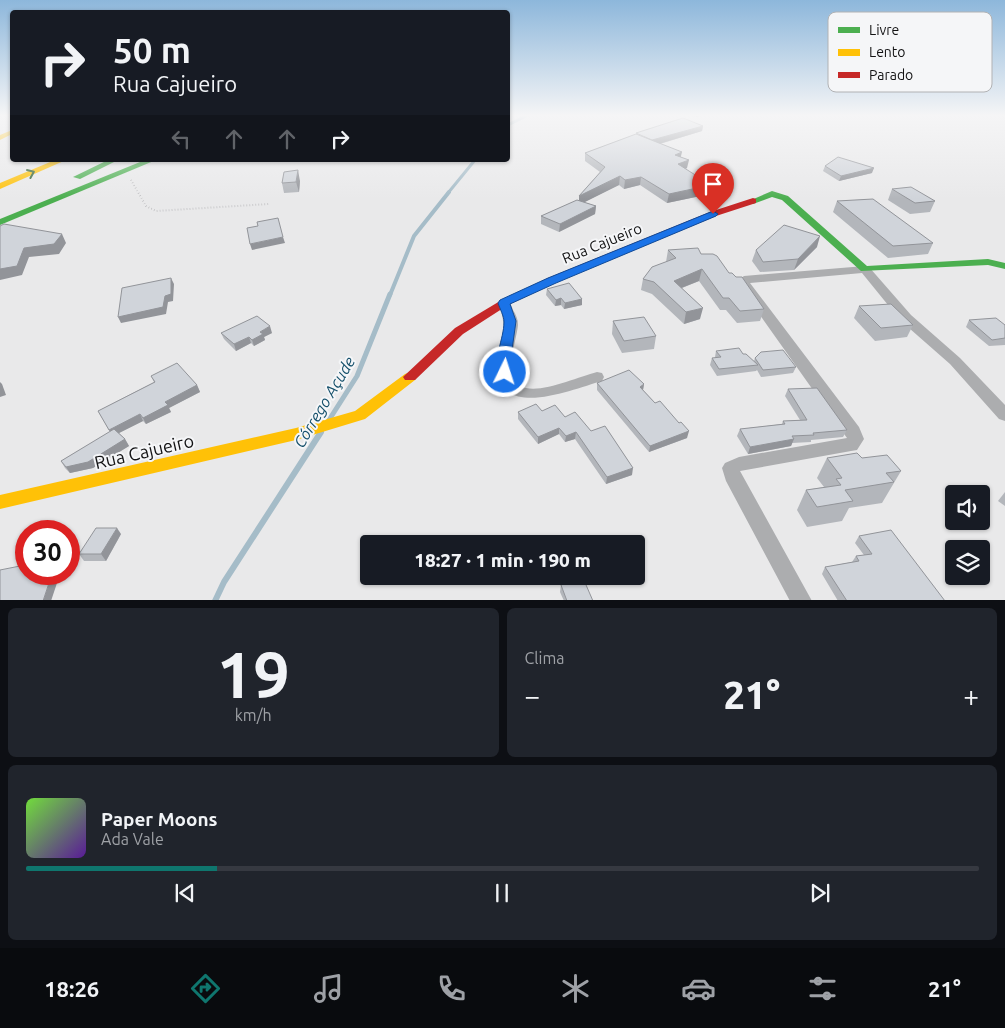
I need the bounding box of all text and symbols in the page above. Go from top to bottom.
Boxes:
legend [828,12,992,92]
text: Livre [869,22,899,38]
icon: right [30,30,95,95]
text: 50 m [113,30,191,70]
text: Lento [869,44,906,60]
text: Parado [869,67,913,83]
text: Rua Cajueiro [113,71,237,96]
icon: left [167,125,195,153]
icon: ahead [220,125,248,153]
icon: ahead [273,125,301,153]
icon: right [326,125,354,153]
pin [692,163,734,214]
one-way arrow [26,169,35,179]
icon: arrive [699,170,727,198]
street label: Rua Cajueiro [560,219,644,267]
position arrow [478,345,530,397]
water label: Córrego Açude [290,353,358,451]
street label: Rua Cajueiro [92,430,196,472]
map controls [945,485,990,585]
button: sound [945,485,990,530]
speed limit sign: 30 [15,520,80,585]
button: layers [945,540,990,585]
text: 18:27 · 1 min · 190 m [414,549,591,571]
text: 19 [217,637,290,710]
text: Clima [525,649,564,667]
text: 21° [723,674,780,716]
text: − [525,680,540,711]
text: + [963,680,979,711]
text: km/h [235,706,272,724]
text: Paper Moons [101,808,218,830]
text: Ada Vale [101,830,164,848]
icon: previous [171,879,199,907]
icon: pause [488,879,516,907]
icon: next [806,879,834,907]
icon: directions [188,971,223,1006]
icon: music [311,971,346,1006]
icon: phone [434,971,469,1006]
icon: climate [558,971,593,1006]
icon: car [681,971,716,1006]
icon: filters [805,971,840,1006]
text: 18:26 [44,976,99,1001]
text: 21° [928,976,961,1001]

